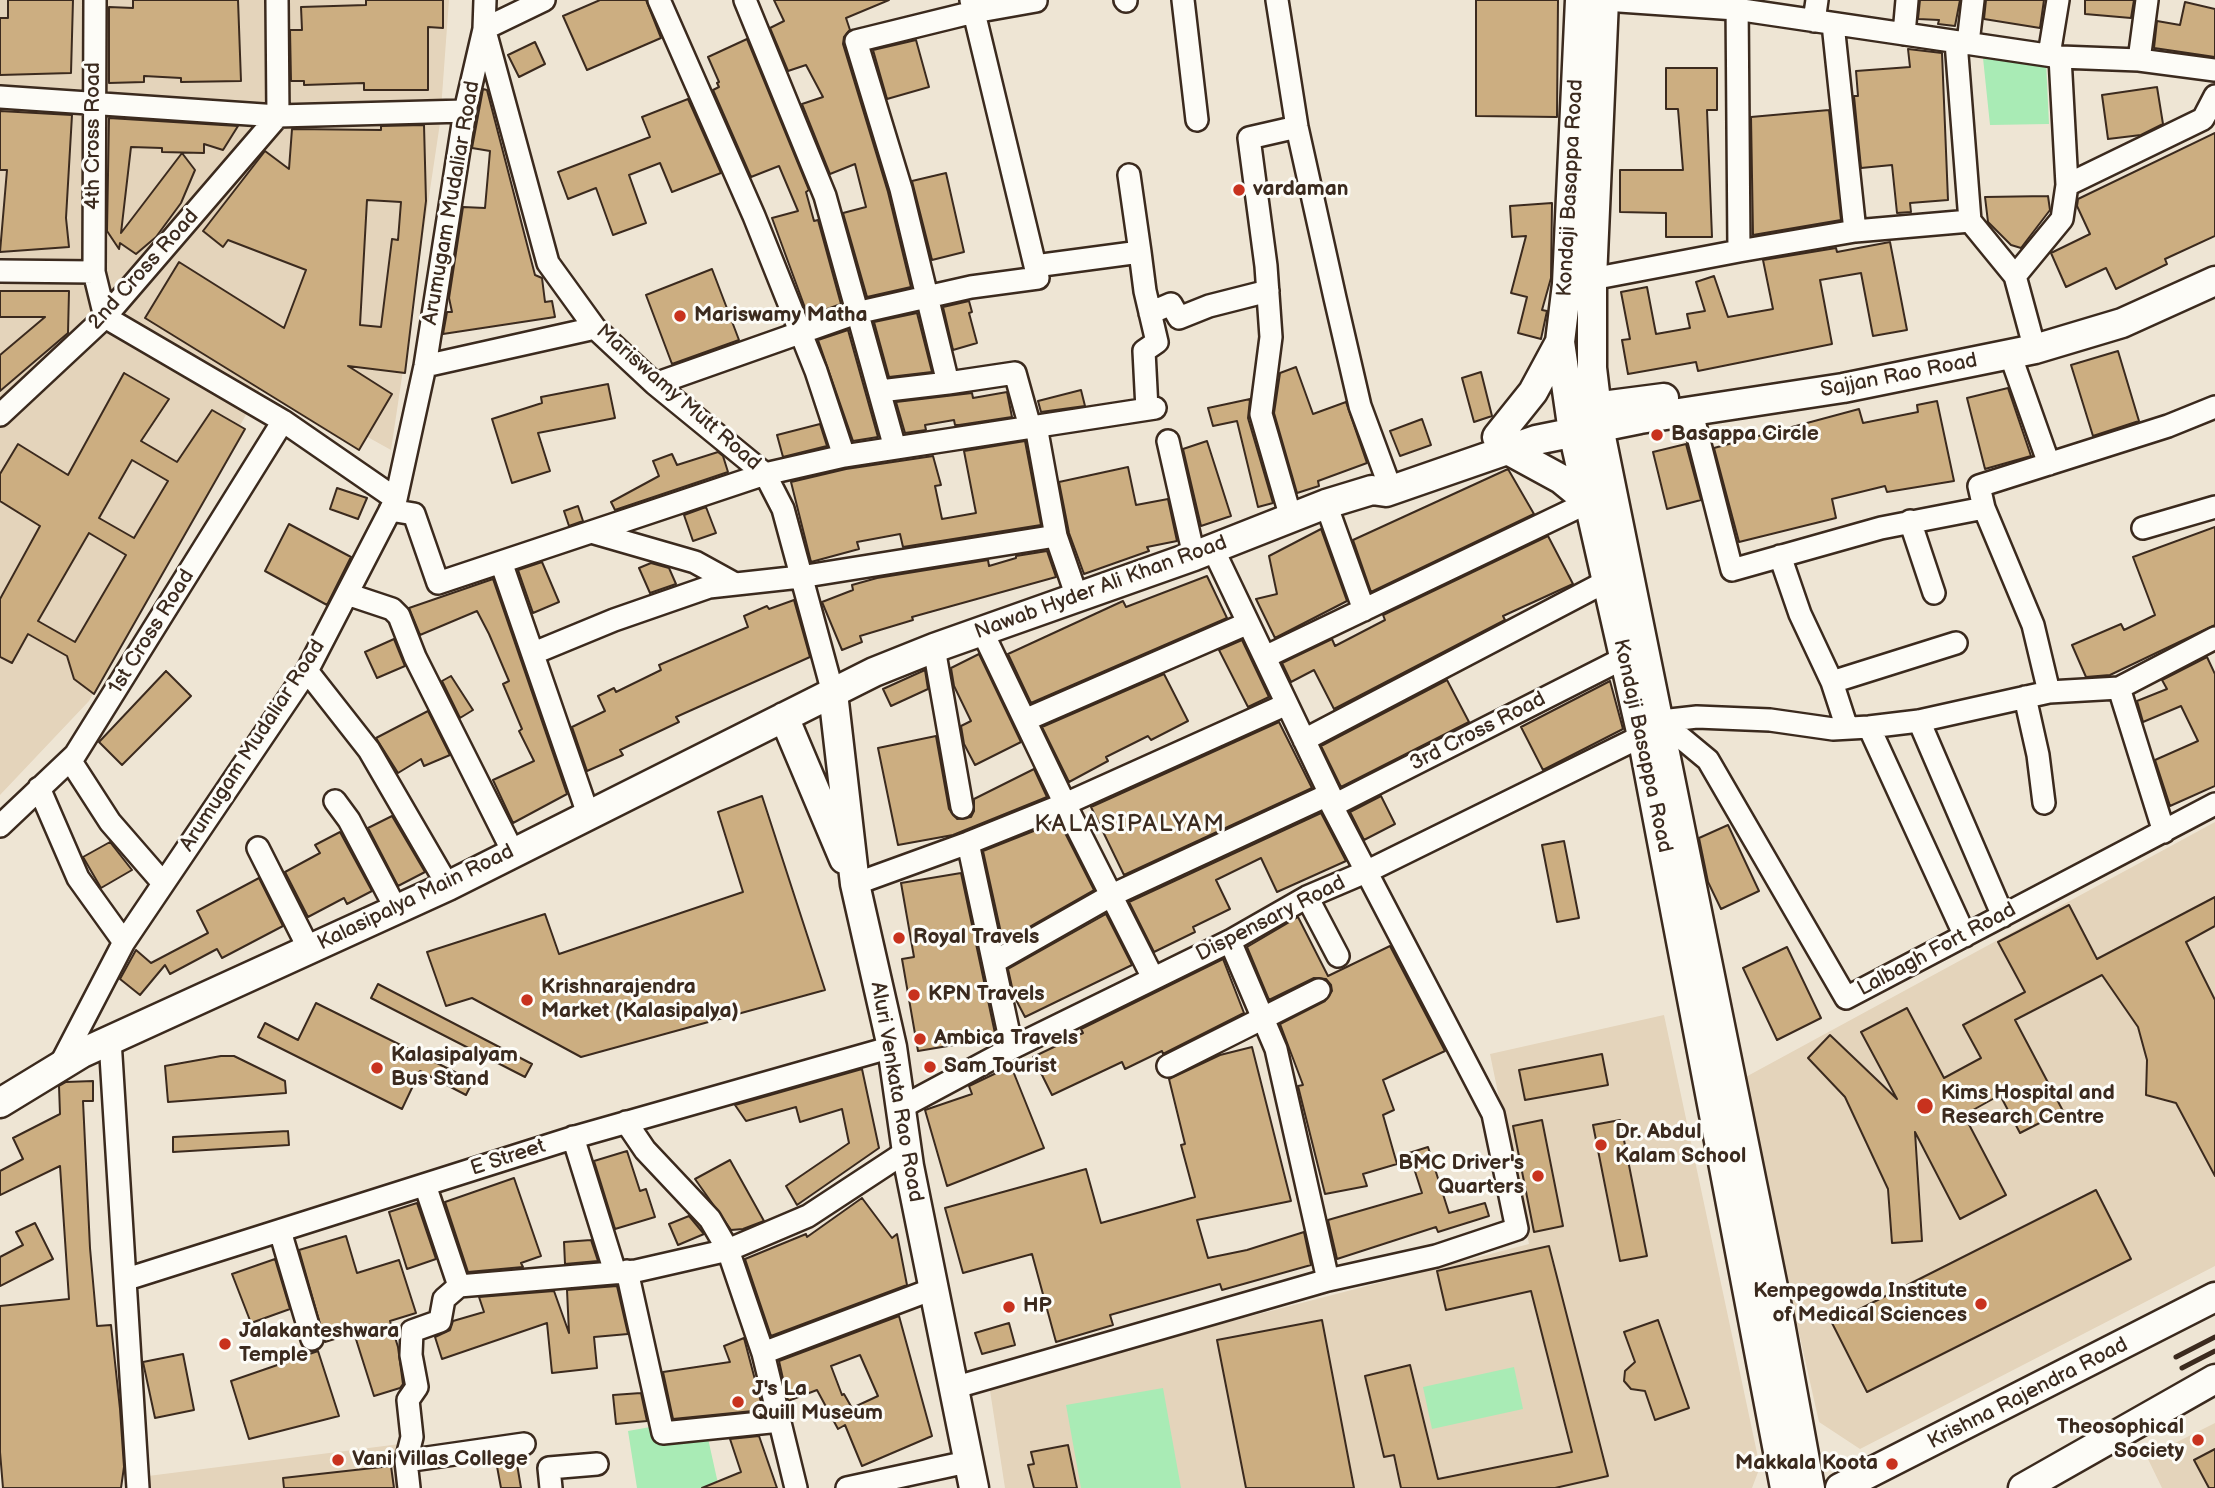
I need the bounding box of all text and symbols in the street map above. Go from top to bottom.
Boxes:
street label: 4th Cross Road [81,62,107,210]
street label: Arumugam Mudaliar Road [418,79,486,327]
street label: Kondaji Basappa Road [1553,79,1589,297]
place label: vardaman [1253,177,1349,203]
marker: vardaman [1231,182,1247,198]
street label: 2nd Cross Road [83,205,205,335]
place label: Mariswamy Matha [694,303,868,329]
marker: Mariswamy Matha [672,308,688,324]
street label: Mariswamy Mutt Road [590,319,766,477]
street label: Sajjan Rao Road [1818,348,1980,404]
place label: Basappa Circle [1671,422,1819,448]
marker: Basappa Circle [1649,427,1665,443]
street label: Nawab Hyder Ali Khan Road [972,531,1230,645]
street label: 1st Cross Road [104,565,200,699]
street label: Arumugam Mudaliar Road [175,635,331,857]
street label: Kondaji Basappa Road [1607,637,1677,855]
street label: 3rd Cross Road [1406,687,1550,777]
district label: KALASIPALYAM [1036,811,1224,839]
street label: Kalasipalya Main Road [314,839,518,957]
street label: Dispensary Road [1192,871,1350,967]
street label: Lalbagh Fort Road [1854,898,2020,1002]
place label: Royal Travels [913,925,1039,951]
marker: Royal Travels [891,930,907,946]
place label: Krishnarajendra Market (Kalasipalya) [541,975,739,1025]
street label: Aluri Venkata Rao Road [864,980,928,1204]
place label: KPN Travels [928,982,1045,1008]
marker: KPN Travels [906,987,922,1003]
marker: Krishnarajendra Market (Kalasipalya) [519,992,535,1008]
place label: Ambica Travels [934,1026,1078,1052]
marker: Ambica Travels [912,1031,928,1047]
place label: Kalasipalyam Bus Stand [391,1043,518,1093]
place label: Sam Tourist [944,1054,1057,1080]
marker: Sam Tourist [922,1059,938,1075]
marker: Kalasipalyam Bus Stand [369,1060,385,1076]
place label: Kims Hospital and Research Centre [1941,1081,2115,1131]
marker: Kims Hospital and Research Centre [1915,1096,1935,1116]
place label: Dr. Abdul Kalam School [1615,1120,1746,1170]
street label: E Street [467,1134,549,1182]
marker: Dr. Abdul Kalam School [1593,1137,1609,1153]
place label: BMC Driver's Quarters [1398,1151,1524,1201]
marker: BMC Driver's Quarters [1530,1168,1546,1184]
place label: Kempegowda Institute of Medical Sciences [1753,1279,1967,1329]
place label: HP [1023,1294,1052,1320]
marker: Kempegowda Institute of Medical Sciences [1973,1296,1989,1312]
marker: HP [1001,1299,1017,1315]
place label: Jalakanteshwara Temple [239,1319,399,1369]
street label: Krishna Rajendra Road [1924,1333,2132,1455]
marker: Jalakanteshwara Temple [217,1336,233,1352]
place label: J's La Quill Museum [752,1377,883,1427]
marker: J's La Quill Museum [730,1394,746,1410]
place label: Theosophical Society [2057,1415,2184,1465]
marker: Theosophical Society [2190,1432,2206,1448]
place label: Vani Villas College [352,1447,528,1473]
place label: Makkala Koota [1735,1451,1878,1477]
marker: Vani Villas College [330,1452,346,1468]
marker: Makkala Koota [1884,1456,1900,1472]

